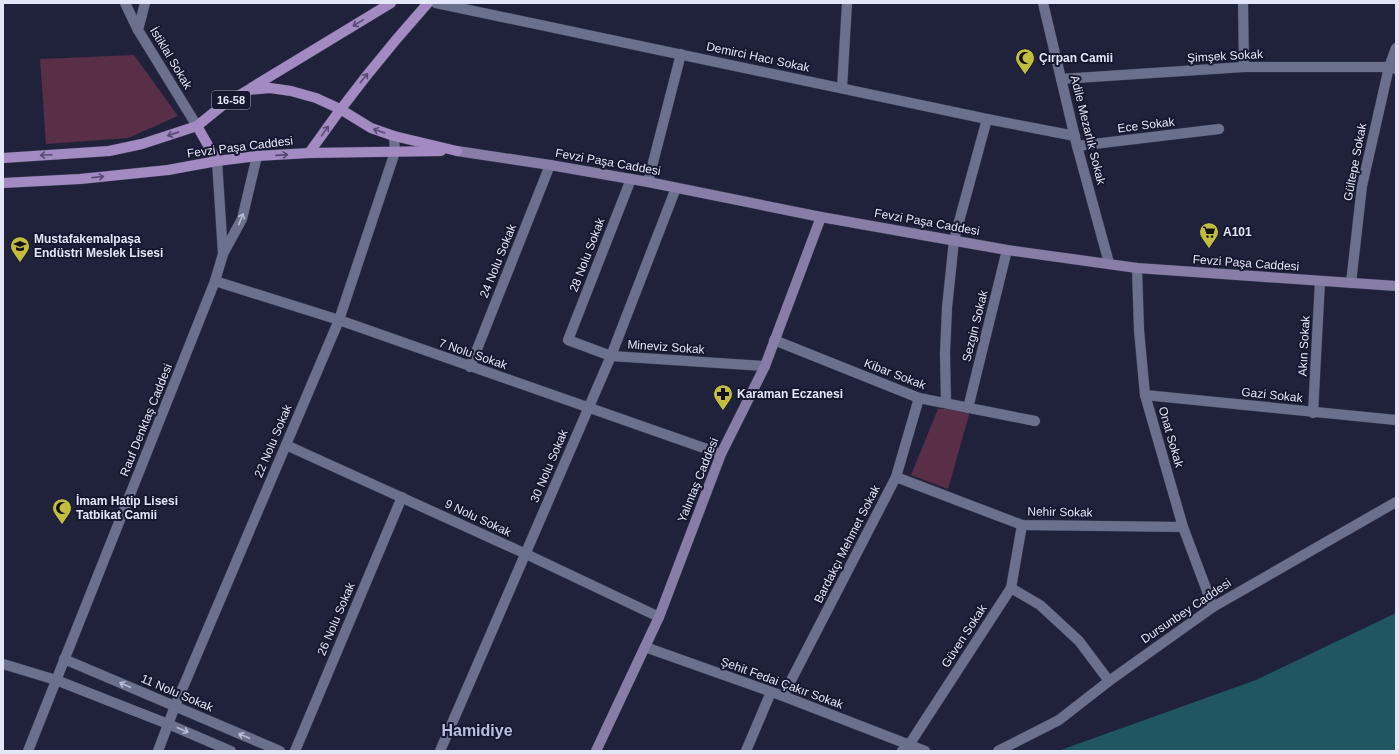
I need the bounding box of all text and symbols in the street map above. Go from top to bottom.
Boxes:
one-way arrow [353,19,364,27]
street label: İstiklal Sokak [147,24,196,92]
street label: Demirci Hacı Sokak [705,39,812,75]
mosque icon: Çırpan Camii [1014,47,1036,75]
street label: Şimşek Sokak [1187,47,1264,65]
place label: Çırpan Camii [1039,51,1113,65]
one-way arrow [359,73,368,84]
street label: Adile Mezarlık Sokak [1068,74,1109,187]
road number: 16-58 [212,91,250,109]
street label: Ece Sokak [1117,114,1176,135]
street label: Gültepe Sokak [1341,121,1370,202]
one-way arrow [321,126,329,137]
one-way arrow [373,127,386,134]
one-way arrow [168,131,180,139]
street label: Fevzi Paşa Caddesi [186,134,294,160]
street label: Fevzi Paşa Caddesi [554,146,662,178]
one-way arrow [40,151,53,159]
one-way arrow [275,151,288,158]
one-way arrow [91,174,104,181]
street label: Fevzi Paşa Caddesi [873,206,981,238]
one-way arrow [238,214,246,226]
street label: 28 Nolu Sokak [566,215,608,294]
street label: 24 Nolu Sokak [477,221,519,300]
supermarket icon: A101 [1198,221,1220,249]
place label: A101 [1223,225,1252,239]
place label: Mustafakemalpaşa Endüstri Meslek Lisesi [34,232,163,260]
school or university icon: Mustafakemalpaşa Endüstri Meslek Lisesi [9,235,31,263]
street label: Fevzi Paşa Caddesi [1192,252,1300,274]
street label: Sezgin Sokak [959,288,991,363]
street label: Akın Sokak [1295,314,1313,377]
street label: 7 Nolu Sokak [437,336,510,373]
street label: Mineviz Sokak [627,337,706,357]
street label: Kibar Sokak [862,356,929,392]
street label: Rauf Denktaş Caddesi [117,362,175,478]
pharmacy icon: Karaman Eczanesi [712,383,734,411]
street label: Gazi Sokak [1241,385,1304,405]
place label: Karaman Eczanesi [737,387,843,401]
street label: 22 Nolu Sokak [251,401,295,480]
street label: Onat Sokak [1156,405,1187,470]
street label: 30 Nolu Sokak [527,426,571,505]
street label: Yalıntaş Caddesi [675,436,721,524]
street label: Bardakçı Mehmet Sokak [811,482,883,605]
place label: İmam Hatip Lisesi Tatbikat Camii [76,493,178,522]
mosque icon: İmam Hatip Lisesi Tatbikat Camii [51,497,73,525]
street label: 9 Nolu Sokak [443,497,514,540]
street label: Nehir Sokak [1027,504,1094,520]
street label: Dursunbey Caddesi [1138,576,1234,646]
street label: 26 Nolu Sokak [314,579,358,658]
street label: Güven Sokak [939,601,990,670]
street label: Şehit Fedai Çakır Sokak [719,654,846,712]
street label: 11 Nolu Sokak [139,671,216,715]
one-way arrow [119,681,131,688]
district label: Hamidiye [441,722,513,739]
one-way arrow [177,727,189,735]
one-way arrow [239,732,251,739]

